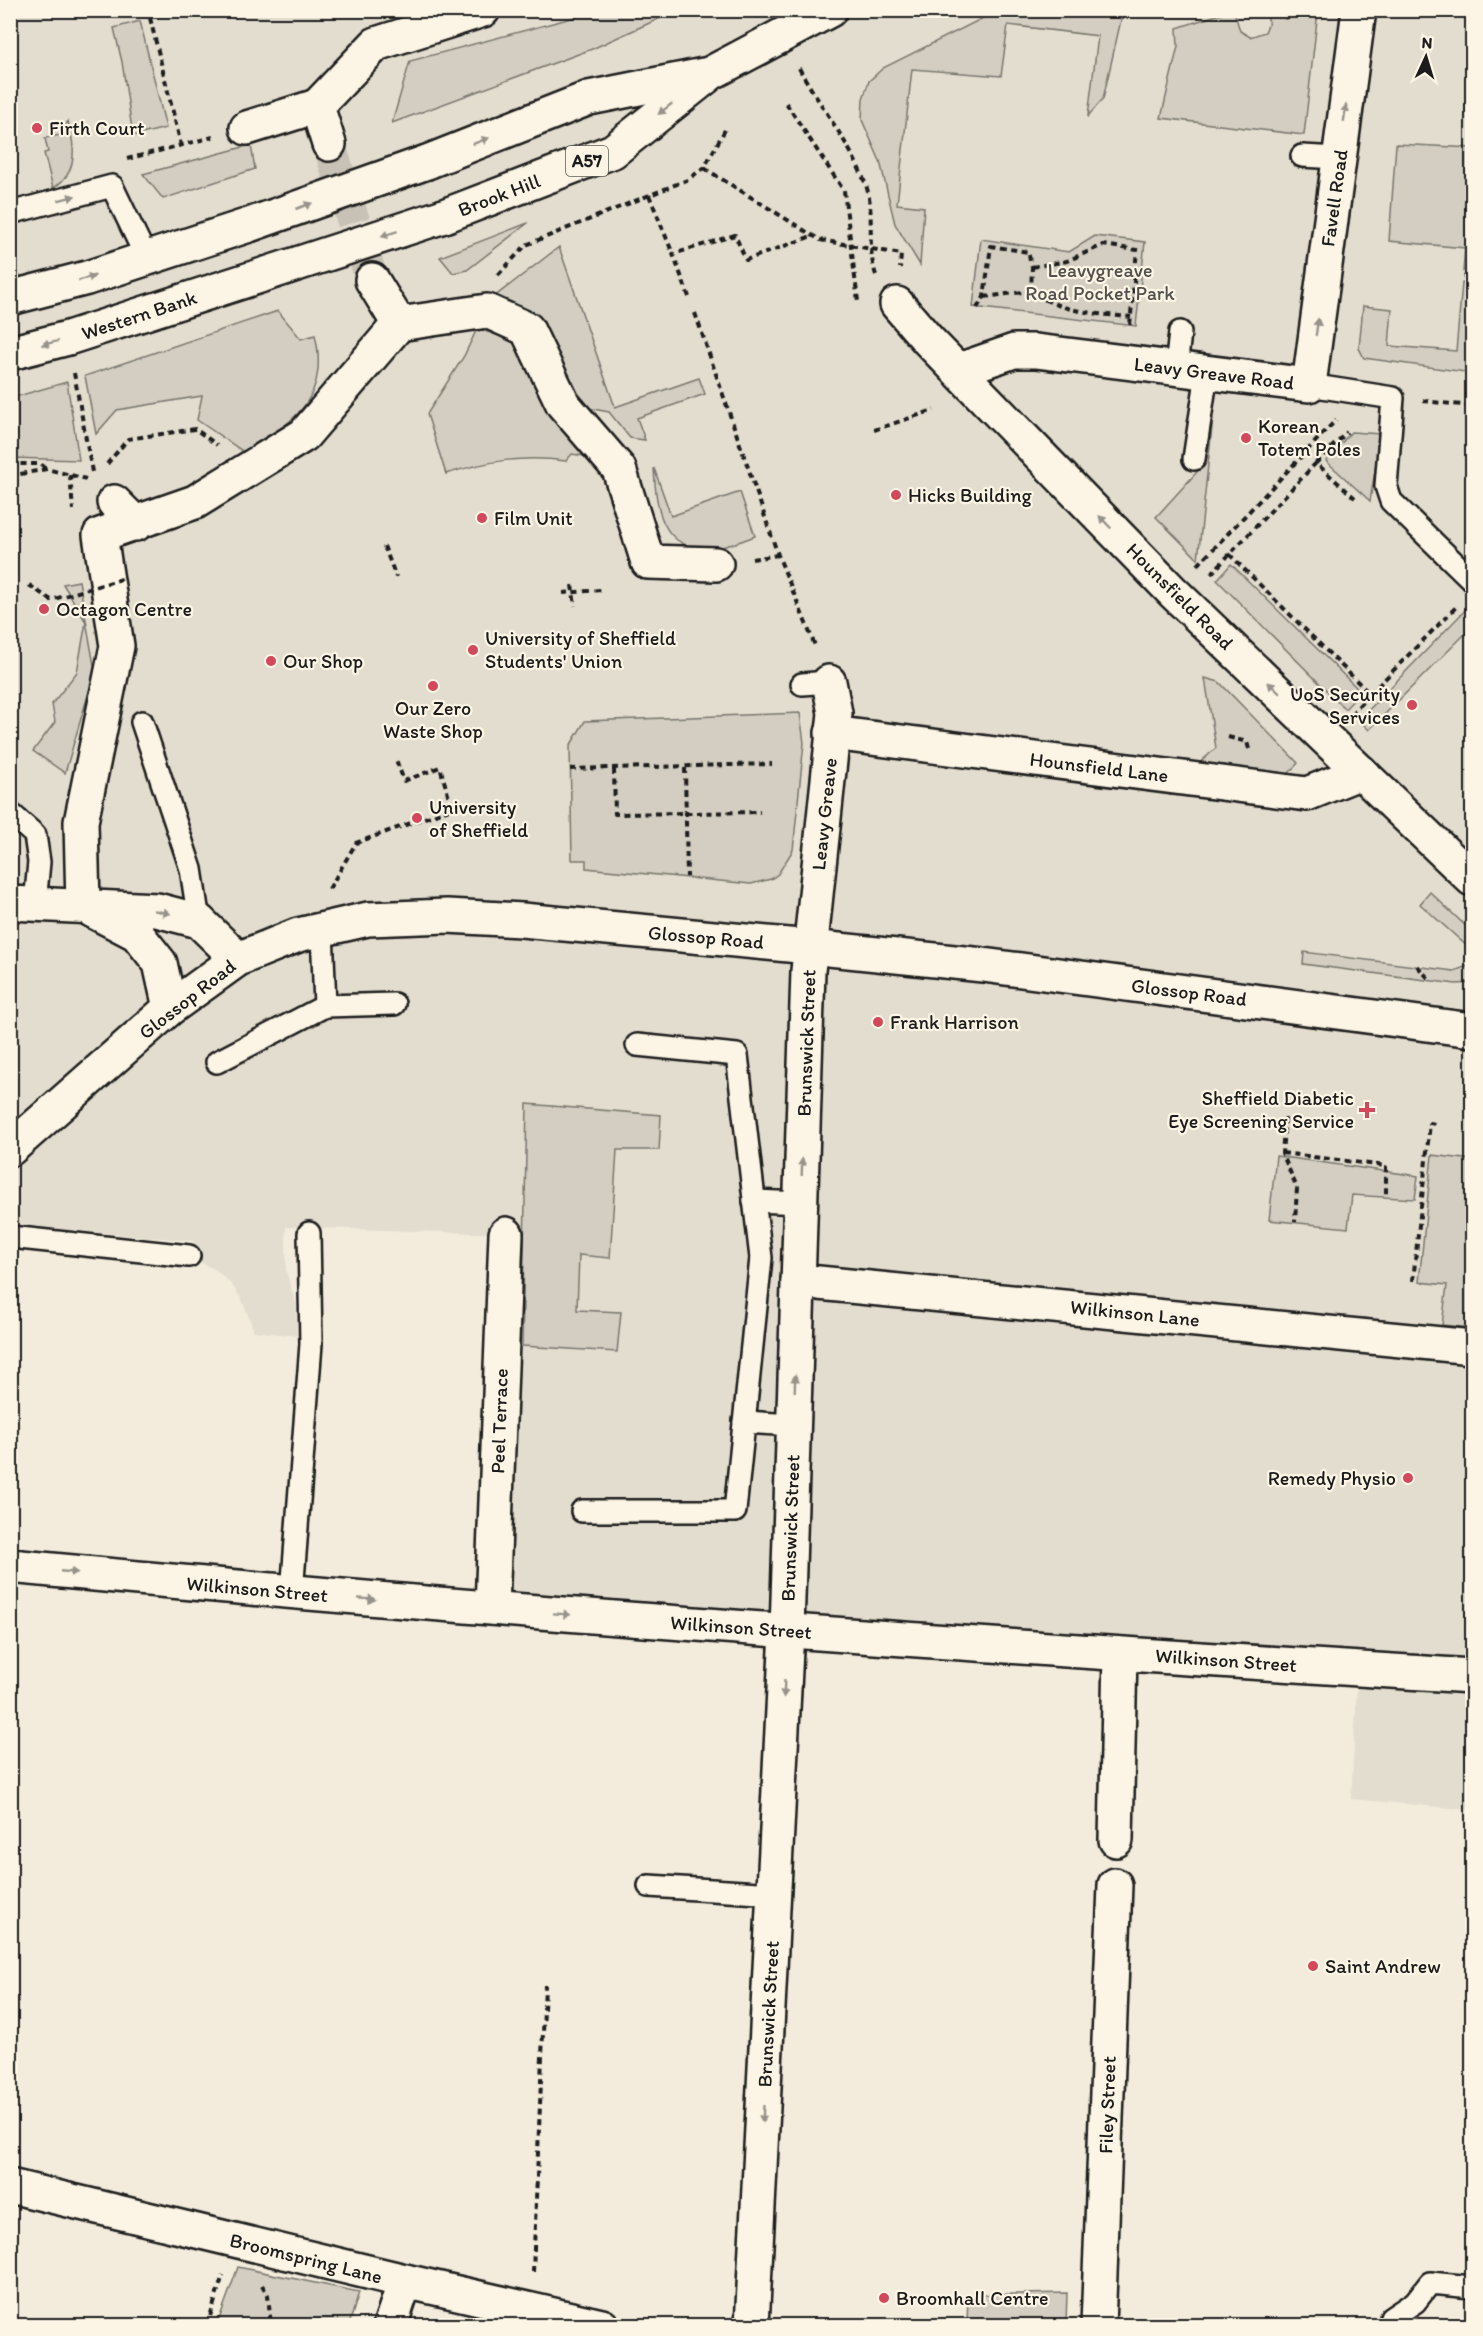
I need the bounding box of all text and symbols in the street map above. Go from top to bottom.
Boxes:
north arrow [1396,27,1456,87]
text: N [1421,33,1433,52]
one-way arrow [658,103,673,115]
one-way arrow [1341,103,1350,122]
place label: Firth Court [49,116,145,140]
marker: Firth Court [30,121,44,135]
one-way arrow [472,136,490,146]
road number: A57 [566,146,608,176]
street label: Favell Road [1315,148,1353,248]
street label: Brook Hill [454,168,544,222]
one-way arrow [58,193,76,202]
one-way arrow [296,200,314,210]
one-way arrow [380,229,398,239]
park label: Leavygreave Road Pocket Park [1025,258,1175,305]
one-way arrow [78,273,96,282]
street label: Western Bank [78,285,200,345]
one-way arrow [1312,318,1321,337]
one-way arrow [41,338,59,348]
street label: Leavy Greave Road [1133,351,1296,395]
place label: Korean Totem Poles [1258,414,1361,461]
marker: Korean Totem Poles [1239,431,1253,445]
place label: Hicks Building [908,483,1032,507]
marker: Hicks Building [889,488,903,502]
place label: Film Unit [494,506,573,530]
marker: Film Unit [475,511,489,525]
one-way arrow [1099,515,1113,529]
street label: Hounsfield Road [1121,537,1239,655]
place label: Octagon Centre [56,597,192,621]
marker: Octagon Centre [37,602,51,616]
place label: University of Sheffield Students' Union [485,626,676,673]
marker: University of Sheffield Students' Union [466,643,480,657]
place label: Our Shop [283,649,363,673]
marker: Our Shop [264,654,278,668]
marker: Our Zero Waste Shop [426,679,440,693]
one-way arrow [1266,681,1281,695]
place label: UoS Security Services [1290,682,1401,729]
place label: Our Zero Waste Shop [383,696,483,743]
marker: UoS Security Services [1405,698,1419,712]
street label: Hounsfield Lane [1028,747,1170,787]
street label: Leavy Greave [806,757,842,871]
place label: University of Sheffield [429,795,528,842]
marker: University of Sheffield [410,811,424,825]
one-way arrow [153,907,171,917]
street label: Glossop Road [647,920,765,954]
street label: Glossop Road [134,954,240,1044]
street label: Brunswick Street [791,969,821,1117]
street label: Glossop Road [1130,973,1248,1011]
place label: Frank Harrison [890,1010,1019,1034]
marker: Frank Harrison [871,1015,885,1029]
place label: Sheffield Diabetic Eye Screening Service [1168,1086,1354,1133]
marker: Sheffield Diabetic Eye Screening Service [1358,1101,1376,1119]
one-way arrow [797,1158,807,1177]
street label: Wilkinson Lane [1069,1294,1201,1332]
street label: Peel Terrace [485,1368,513,1474]
one-way arrow [790,1373,800,1392]
street label: Brunswick Street [775,1454,805,1602]
place label: Remedy Physio [1268,1466,1396,1490]
marker: Remedy Physio [1401,1471,1415,1485]
one-way arrow [59,1567,78,1577]
street label: Wilkinson Street [185,1571,329,1607]
one-way arrow [358,1594,377,1604]
one-way arrow [552,1609,571,1618]
street label: Wilkinson Street [669,1610,813,1644]
street label: Wilkinson Street [1154,1643,1298,1677]
one-way arrow [780,1679,789,1698]
street label: Brunswick Street [752,1940,784,2088]
place label: Saint Andrew [1325,1954,1441,1978]
marker: Saint Andrew [1306,1959,1320,1973]
street label: Filey Street [1093,2055,1121,2154]
one-way arrow [758,2105,767,2124]
street label: Broomspring Lane [227,2227,385,2289]
place label: Broomhall Centre [896,2286,1049,2310]
marker: Broomhall Centre [877,2291,891,2305]

